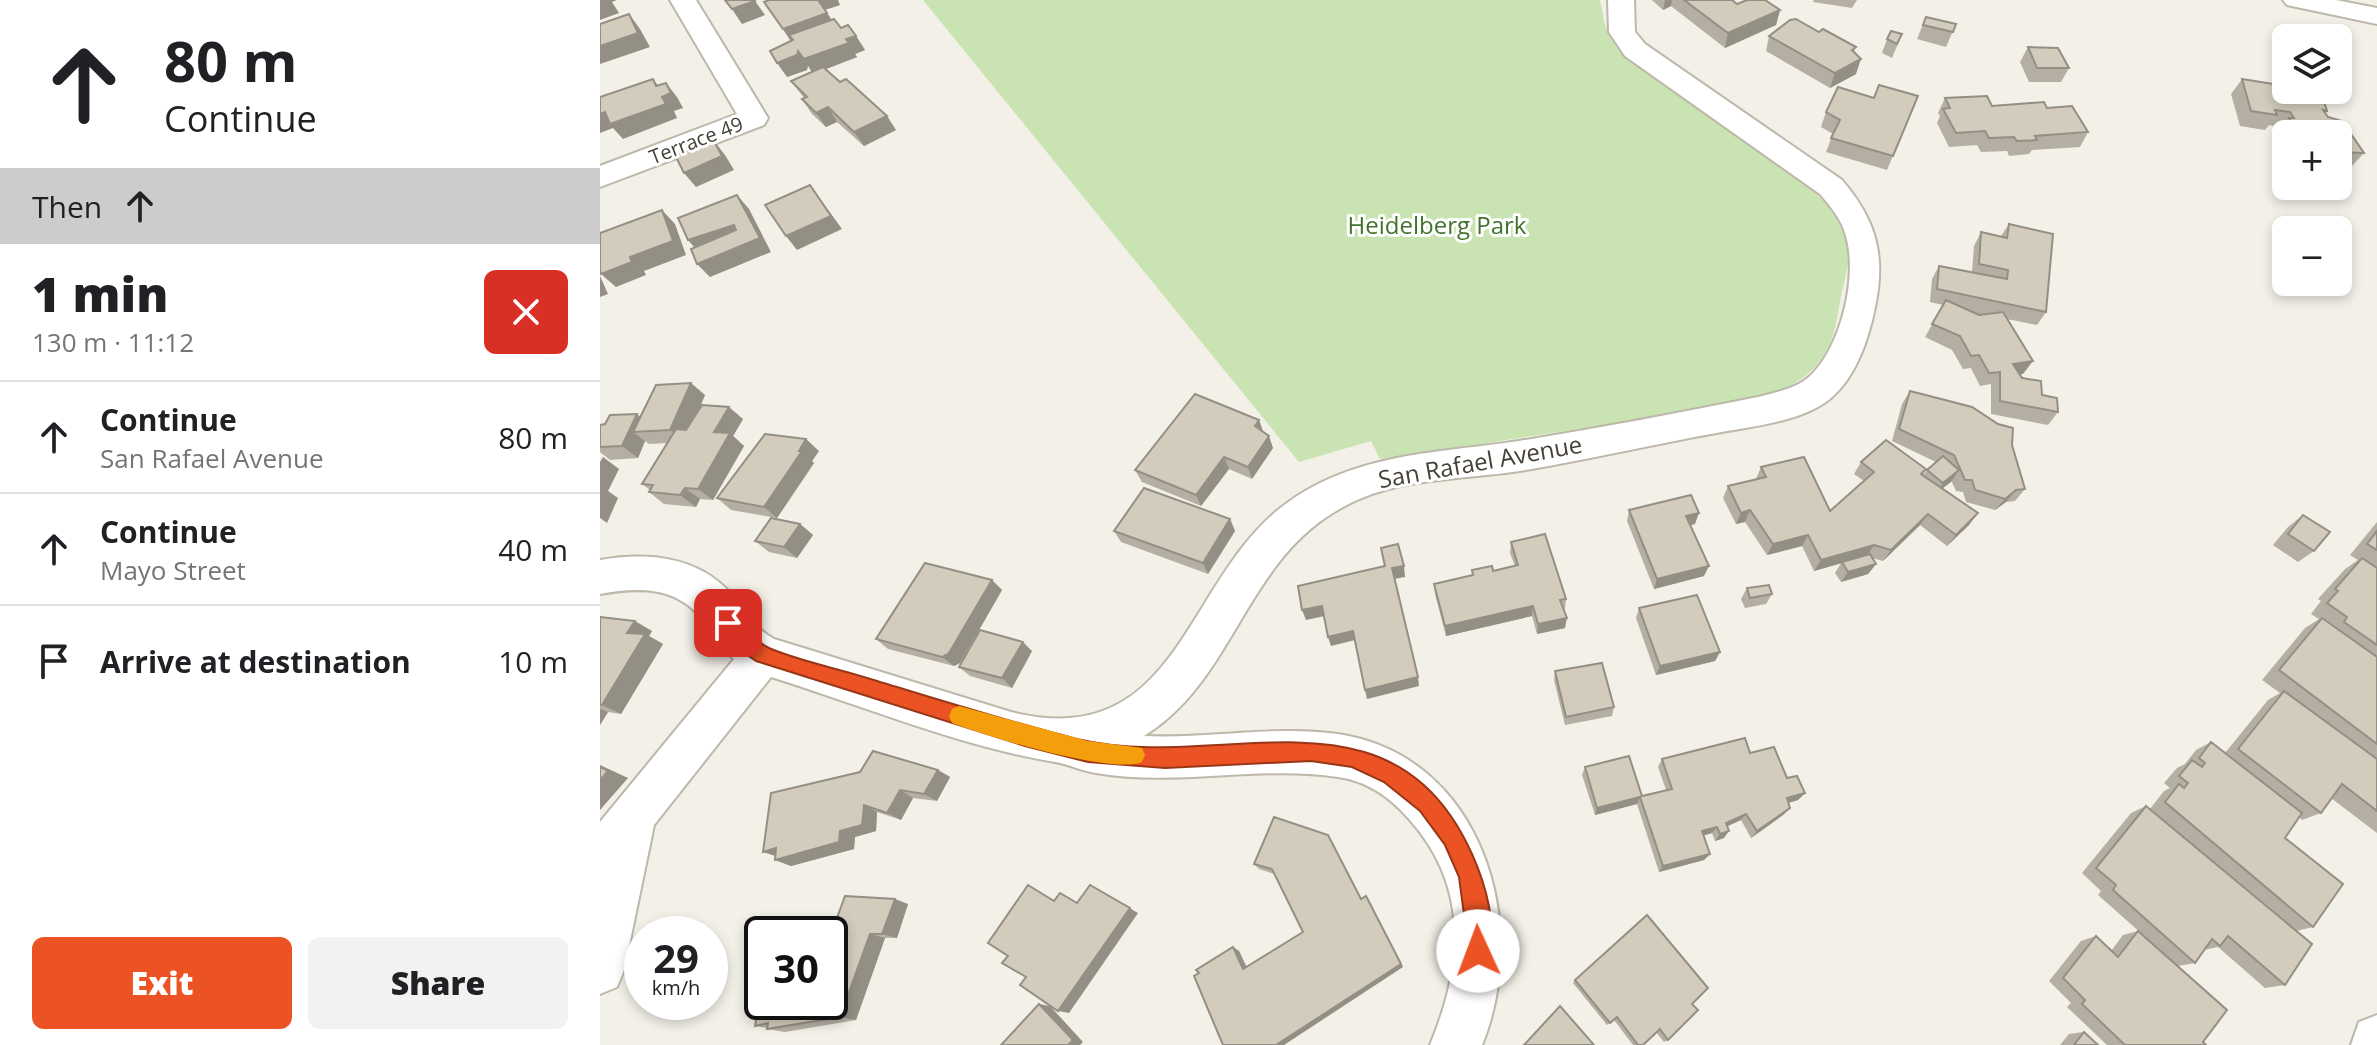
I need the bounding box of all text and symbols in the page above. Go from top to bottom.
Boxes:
text: 80 m [164,22,298,98]
map controls [2272,24,2352,296]
button: layers [2272,24,2352,104]
icon: ahead [32,32,136,136]
text: Continue [164,94,317,143]
street label: Terrace 49 [645,110,747,170]
button: + [2272,120,2352,200]
icon: ahead [118,184,162,228]
text: Then [32,186,102,227]
park label: Heidelberg Park [1348,208,1527,241]
button: − [2272,216,2352,296]
text: 1 min [32,261,168,326]
button: close [484,270,568,354]
text: 130 m · 11:12 [32,324,194,360]
text: Continue [100,399,237,440]
icon: ahead [32,415,76,459]
text: 80 m [498,417,568,458]
street label: San Rafael Avenue [1376,427,1584,495]
text: San Rafael Avenue [100,440,324,476]
text: Continue [100,511,237,552]
icon: ahead [32,527,76,571]
text: 40 m [498,529,568,570]
text: Mayo Street [100,552,246,588]
pin [694,589,762,657]
icon: arrive [706,601,750,645]
icon: arrive [32,639,76,683]
text: Arrive at destination [100,641,411,682]
text: 10 m [498,641,568,682]
position arrow [1436,909,1520,993]
speed limit sign: 30 [744,916,848,1020]
text: 29 [653,930,699,985]
button: Exit [32,937,292,1029]
button: Share [308,937,568,1029]
text: km/h [652,974,700,1001]

